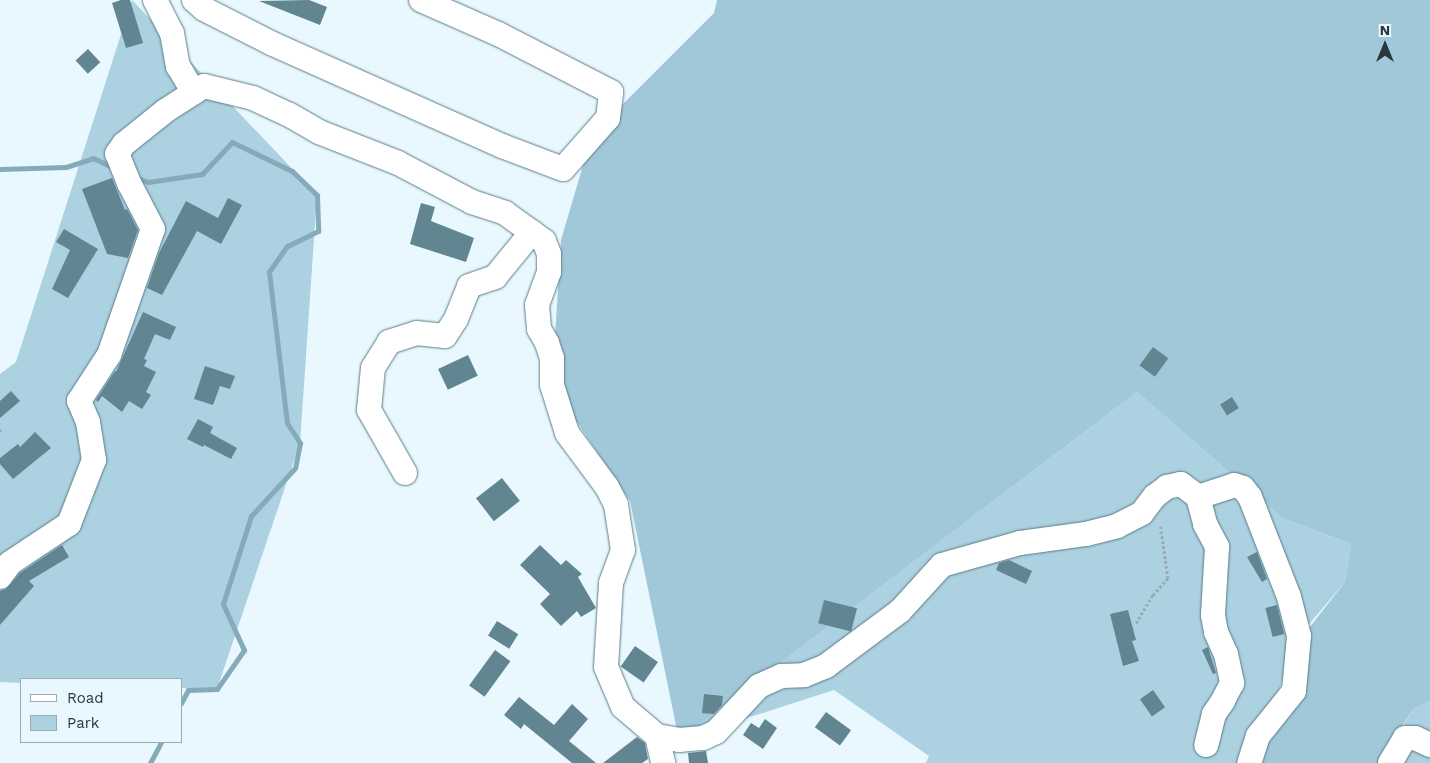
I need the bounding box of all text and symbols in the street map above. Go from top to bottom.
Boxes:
north arrow [1360,20,1410,70]
text: N [1380,22,1390,38]
legend [20,678,182,743]
text: Road [67,689,104,707]
text: Park [67,714,99,732]

